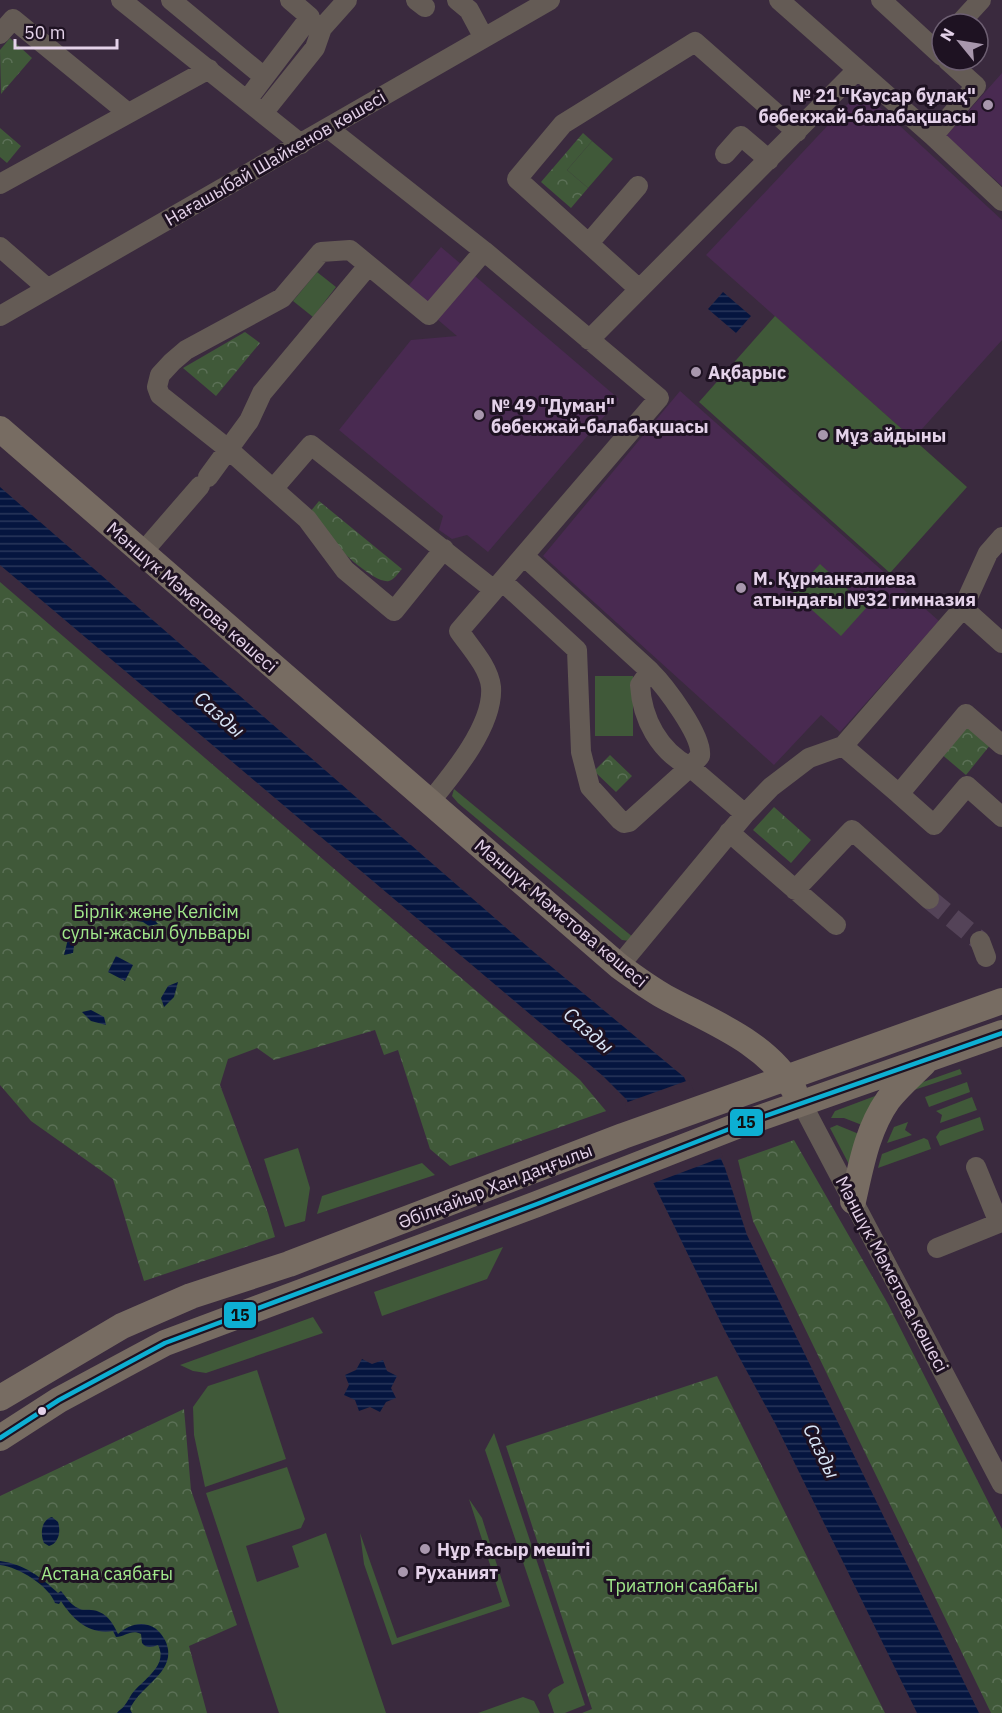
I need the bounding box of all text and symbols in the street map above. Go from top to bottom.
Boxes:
scale bar [15,12,117,50]
north arrow [930,12,990,72]
text: 50 m [24,21,66,44]
text: N [935,24,959,45]
place label: № 21 "Кәусар бұлақ" бөбекжай-балабақшасы [758,84,976,128]
street label: Нағашыбай Шайкенов көшесі [160,85,390,231]
marker: № 21 "Кәусар бұлақ" бөбекжай-балабақшасы [981,98,995,112]
place label: Ақбарыс [708,361,786,384]
marker: Ақбарыс [689,365,703,379]
place label: № 49 "Думан" бөбекжай-балабақшасы [491,394,709,438]
marker: № 49 "Думан" бөбекжай-балабақшасы [472,408,486,422]
place label: Мұз айдыны [835,424,946,447]
marker: Мұз айдыны [816,428,830,442]
street label: Мәншүк Мәметова көшесі [102,517,282,677]
place label: М. Құрманғалиева атындағы №32 гимназия [753,567,976,611]
marker: М. Құрманғалиева атындағы №32 гимназия [734,581,748,595]
water label: Сазды [189,685,251,743]
street label: Мәншүк Мәметова көшесі [470,834,652,992]
park label: Бірлік және Келісім сулы-жасыл бульвары [62,900,250,944]
water label: Сазды [558,1001,620,1059]
line badge: 15 [729,1108,764,1137]
text: 15 [736,1112,756,1132]
street label: Әбілқайыр Хан даңғылы [394,1138,596,1234]
street label: Мәншүк Мәметова көшесі [830,1172,954,1376]
line badge: 15 [223,1301,257,1329]
text: 15 [230,1305,250,1325]
unlabelled marker [36,1405,48,1417]
water label: Сазды [797,1419,847,1483]
place label: Нұр Ғасыр мешіті [437,1538,590,1561]
marker: Нұр Ғасыр мешіті [418,1542,432,1556]
place label: Руханият [415,1561,498,1584]
park label: Астана саябағы [41,1562,173,1585]
marker: Руханият [396,1565,410,1579]
park label: Триатлон саябағы [606,1574,758,1597]

